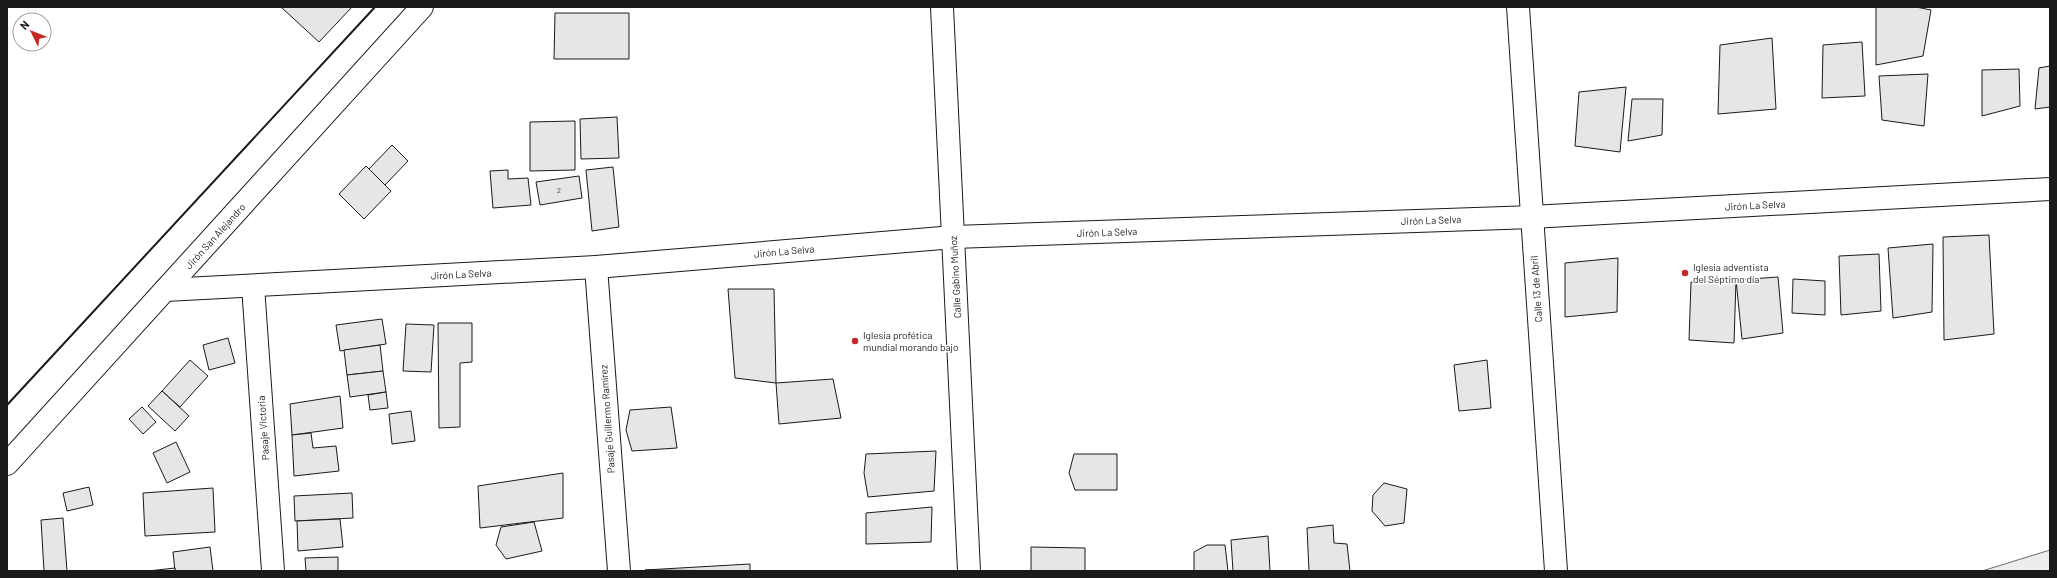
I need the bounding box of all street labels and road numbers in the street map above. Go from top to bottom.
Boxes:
street label: Jirón La Selva [1724,197,1786,213]
street label: Jirón San Alejandro [182,201,248,271]
street label: Jirón La Selva [1400,213,1462,227]
street label: Jirón La Selva [1076,225,1138,239]
street label: Calle Gabino Muñoz [947,235,963,319]
street label: Jirón La Selva [753,242,815,260]
street label: Calle 13 de Abril [1528,255,1544,323]
street label: Jirón La Selva [430,266,492,282]
street label: Pasaje Guillermo Ramírez [597,364,617,474]
street label: Pasaje Victoria [255,395,271,461]

